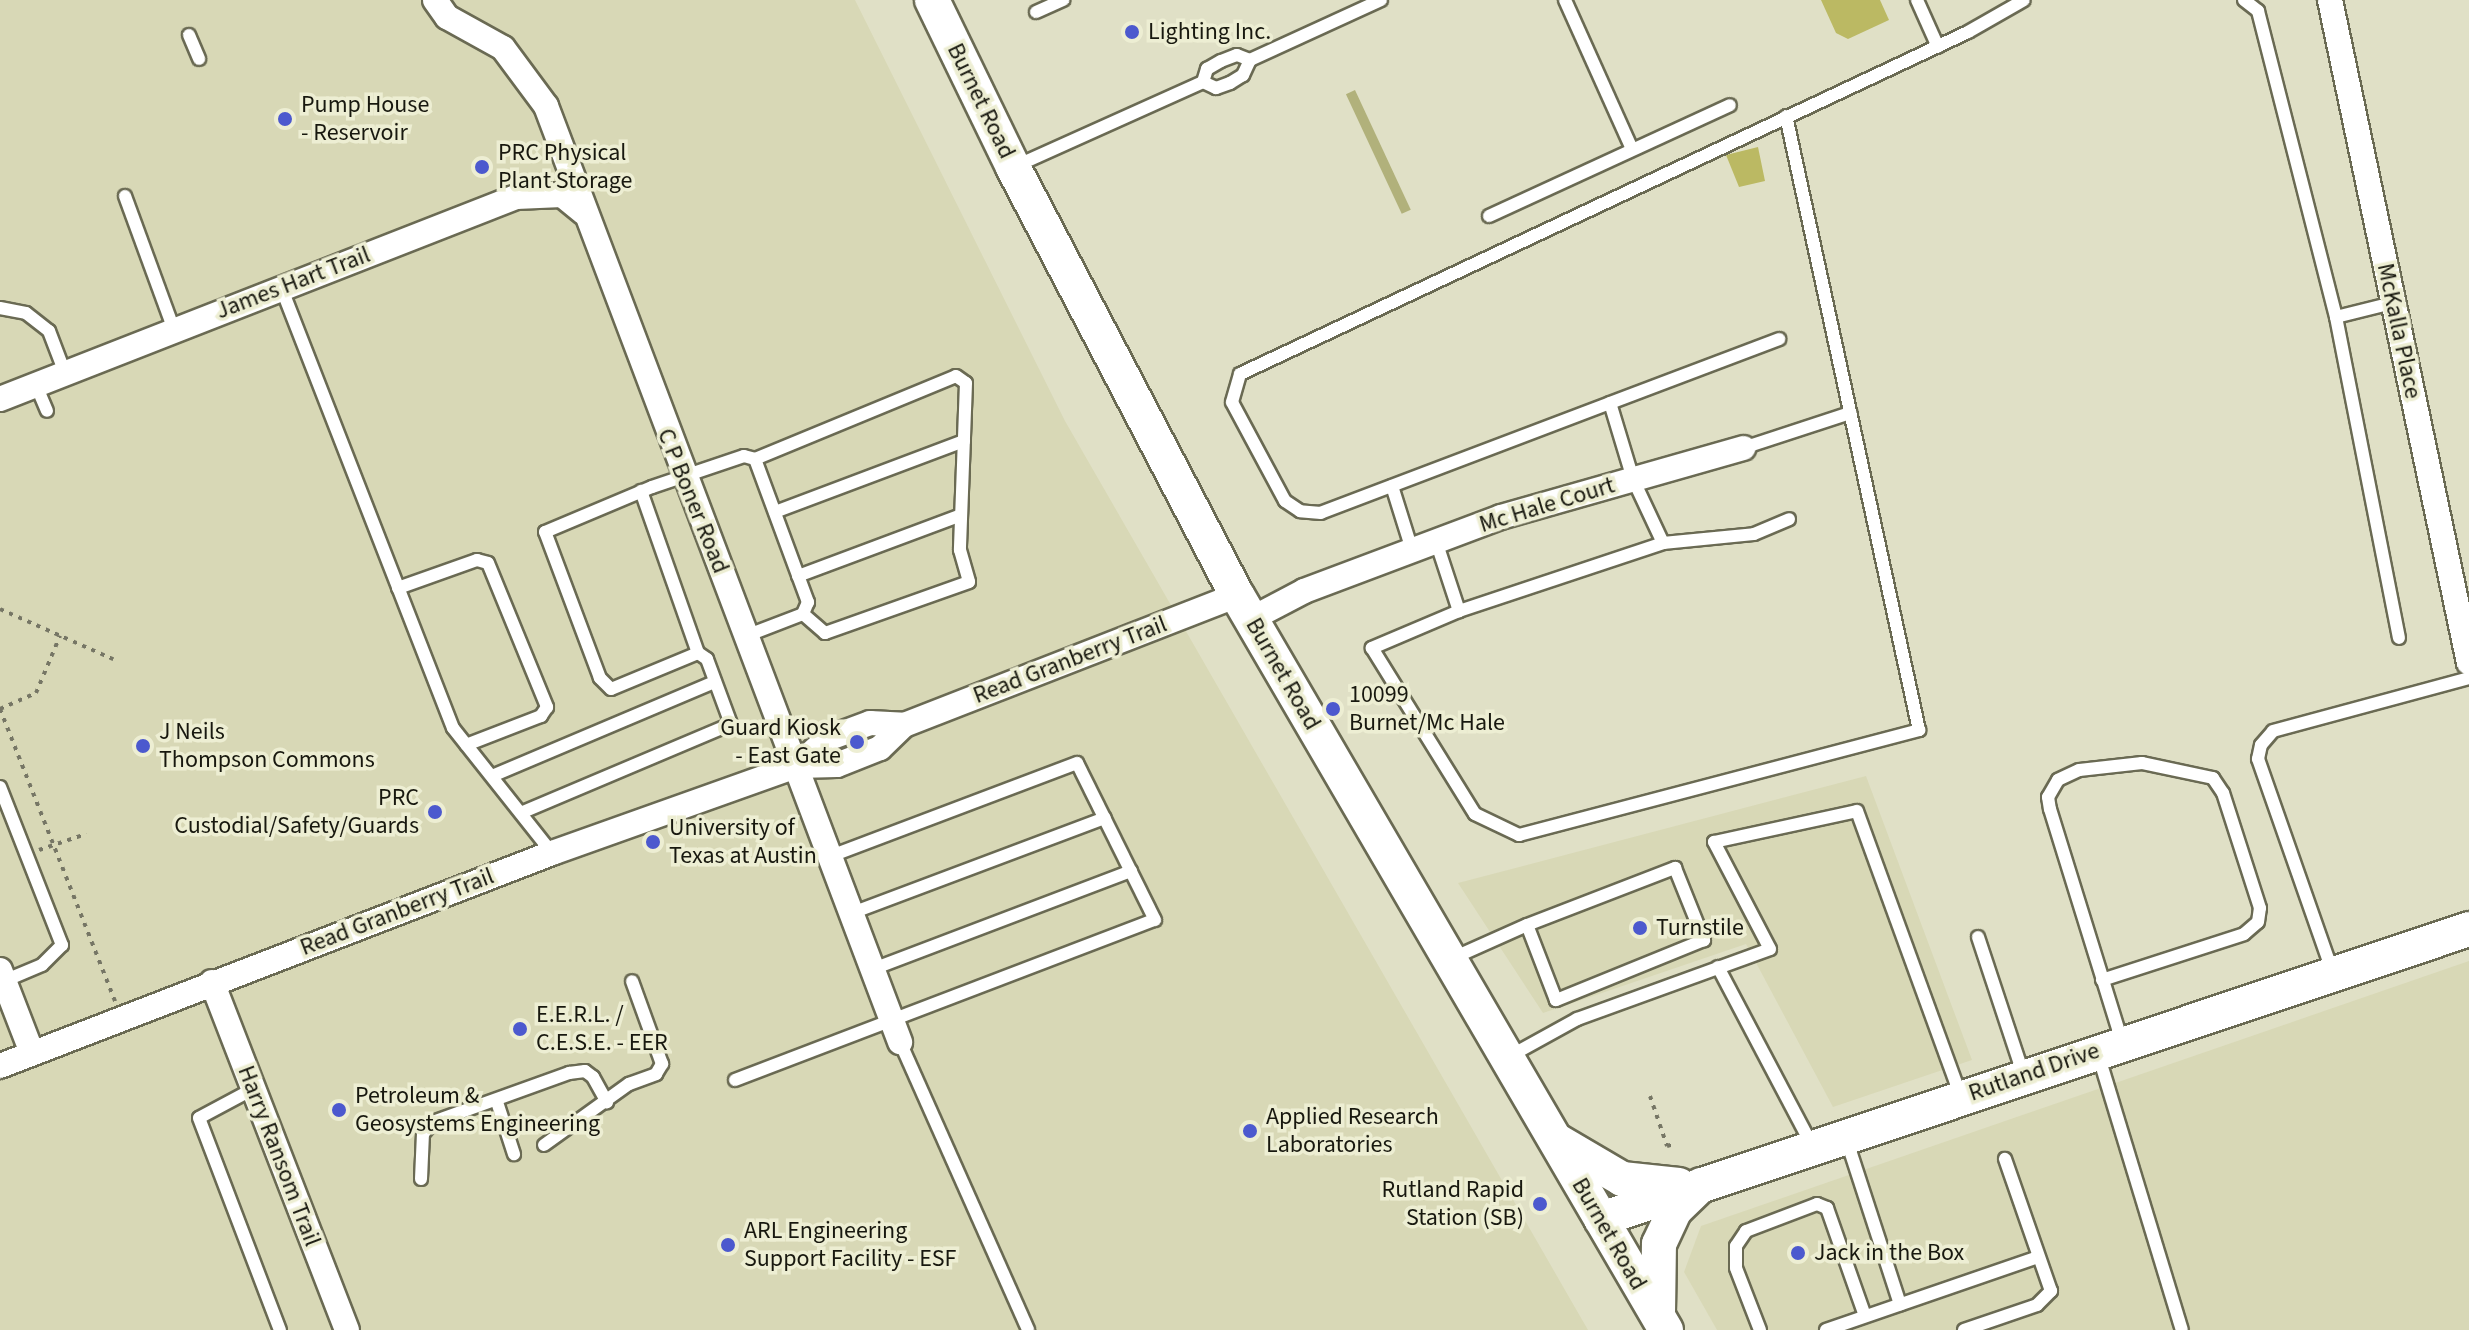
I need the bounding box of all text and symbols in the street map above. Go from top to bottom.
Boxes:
place label: Lighting Inc. [1148,18,1271,46]
marker: Lighting Inc. [1123,23,1141,41]
street label: Burnet Road [941,39,1021,163]
place label: Pump House - Reservoir [301,91,429,147]
marker: Pump House - Reservoir [276,110,294,128]
place label: PRC Physical Plant Storage [498,139,632,195]
marker: PRC Physical Plant Storage [473,158,491,176]
street label: James Hart Trail [212,240,374,326]
street label: McKalla Place [2371,261,2427,401]
street label: C P Boner Road [651,424,735,578]
street label: Mc Hale Court [1476,471,1618,539]
street label: Read Granberry Trail [969,610,1171,710]
street label: Burnet Road [1239,613,1327,735]
place label: 10099 Burnet/Mc Hale [1349,681,1505,737]
marker: 10099 Burnet/Mc Hale [1324,700,1342,718]
place label: Guard Kiosk - East Gate [720,714,841,770]
place label: J Neils Thompson Commons [159,718,375,774]
marker: Guard Kiosk - East Gate [848,733,866,751]
marker: J Neils Thompson Commons [134,737,152,755]
place label: PRC Custodial/Safety/Guards [174,784,419,840]
marker: PRC Custodial/Safety/Guards [426,803,444,821]
place label: University of Texas at Austin [669,814,817,870]
marker: University of Texas at Austin [644,833,662,851]
street label: Read Granberry Trail [296,862,498,962]
place label: Turnstile [1656,914,1744,942]
marker: Turnstile [1631,919,1649,937]
place label: E.E.R.L. / C.E.S.E. - EER [536,1001,668,1057]
marker: E.E.R.L. / C.E.S.E. - EER [511,1020,529,1038]
street label: Rutland Drive [1965,1036,2103,1108]
street label: Harry Ransom Trail [231,1062,327,1250]
place label: Petroleum & Geosystems Engineering [355,1082,600,1138]
marker: Petroleum & Geosystems Engineering [330,1101,348,1119]
place label: Applied Research Laboratories [1266,1103,1439,1159]
marker: Applied Research Laboratories [1241,1122,1259,1140]
street label: Burnet Road [1565,1173,1653,1295]
place label: Rutland Rapid Station (SB) [1382,1176,1524,1232]
marker: Rutland Rapid Station (SB) [1531,1195,1549,1213]
place label: ARL Engineering Support Facility - ESF [744,1217,956,1273]
marker: ARL Engineering Support Facility - ESF [719,1236,737,1254]
place label: Jack in the Box [1814,1239,1964,1267]
marker: Jack in the Box [1789,1244,1807,1262]

